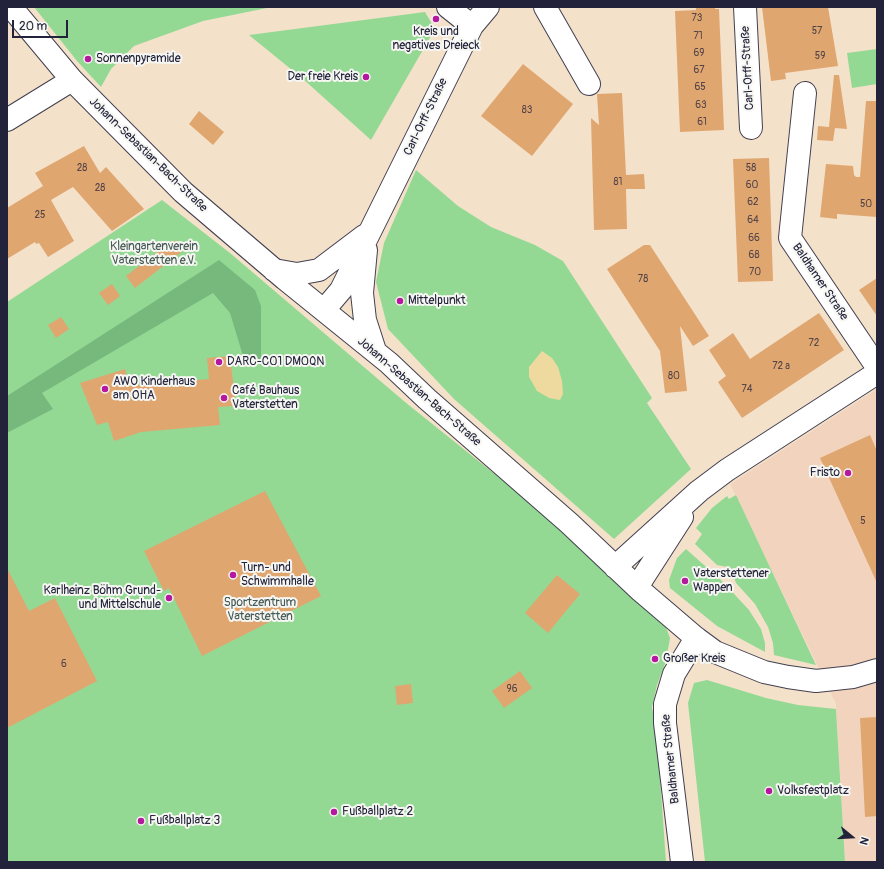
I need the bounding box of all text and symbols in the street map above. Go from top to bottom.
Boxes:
scale bar [14,12,70,38]
house number: 73 [692,12,702,24]
marker: Kreis und negatives Dreieck [431,14,441,24]
text: 20 m [19,19,47,34]
place label: Kreis und negatives Dreieck [392,25,480,53]
house number: 57 [812,25,822,37]
street label: Carl-Orff-Straße [739,26,757,110]
house number: 71 [693,30,703,42]
house number: 69 [694,47,704,59]
house number: 59 [815,50,825,62]
place label: Sonnenpyramide [96,52,181,66]
marker: Sonnenpyramide [83,54,93,64]
house number: 67 [693,64,705,76]
place label: Der freie Kreis [287,70,358,84]
marker: Der freie Kreis [361,72,371,82]
street label: Carl-Orff-Straße [401,76,451,158]
house number: 65 [694,81,706,93]
street label: Johann-Sebastian-Bach-Straße [86,95,210,215]
house number: 63 [695,99,707,111]
house number: 83 [522,104,532,116]
house number: 61 [697,116,707,128]
house number: 28 [77,162,87,174]
house number: 58 [746,162,756,174]
house number: 81 [614,176,622,188]
house number: 60 [746,179,758,191]
house number: 28 [95,182,105,194]
house number: 62 [747,196,759,208]
house number: 50 [860,198,872,210]
house number: 25 [34,209,46,221]
house number: 64 [747,214,759,226]
house number: 66 [748,232,760,244]
park label: Kleingartenverein Vaterstetten e.V. [110,240,198,268]
street label: Baldhamer Straße [789,241,851,323]
house number: 68 [749,249,759,261]
house number: 70 [749,266,761,278]
house number: 78 [638,273,648,285]
place label: Mittelpunkt [408,294,466,308]
marker: Mittelpunkt [395,296,405,306]
street label: Johann-Sebastian-Bach-Straße [354,334,484,450]
house number: 72 [809,337,819,349]
place label: DARC-C01 DM0QN [227,355,324,369]
marker: DARC-C01 DM0QN [214,357,224,367]
house number: 72 a [772,360,790,372]
house number: 80 [668,370,680,382]
place label: AWO Kinderhaus am OHA [113,375,195,403]
house number: 74 [741,383,753,395]
marker: AWO Kinderhaus am OHA [100,384,110,394]
place label: Café Bauhaus Vaterstetten [232,384,299,412]
marker: Café Bauhaus Vaterstetten [219,393,229,403]
place label: Fristo [810,466,840,480]
marker: Fristo [843,468,853,478]
house number: 5 [860,515,866,527]
place label: Turn- und Schwimmhalle [241,561,314,589]
place label: Vaterstettener Wappen [693,567,769,595]
marker: Turn- und Schwimmhalle [228,570,238,580]
marker: Vaterstettener Wappen [680,576,690,586]
place label: Karlheinz Böhm Grund- und Mittelschule [44,584,161,612]
marker: Karlheinz Böhm Grund- und Mittelschule [164,593,174,603]
park label: Sportzentrum Vaterstetten [224,596,296,624]
place label: Großer Kreis [663,652,725,666]
marker: Großer Kreis [650,654,660,664]
house number: 6 [61,658,67,670]
house number: 96 [507,683,517,695]
street label: Baldhamer Straße [659,714,683,804]
place label: Volksfestplatz [777,784,849,798]
marker: Volksfestplatz [764,786,774,796]
place label: Fußballplatz 2 [342,805,413,819]
marker: Fußballplatz 2 [329,807,339,817]
place label: Fußballplatz 3 [149,814,220,828]
marker: Fußballplatz 3 [136,816,146,826]
north arrow [832,817,872,857]
text: N [857,835,871,846]

